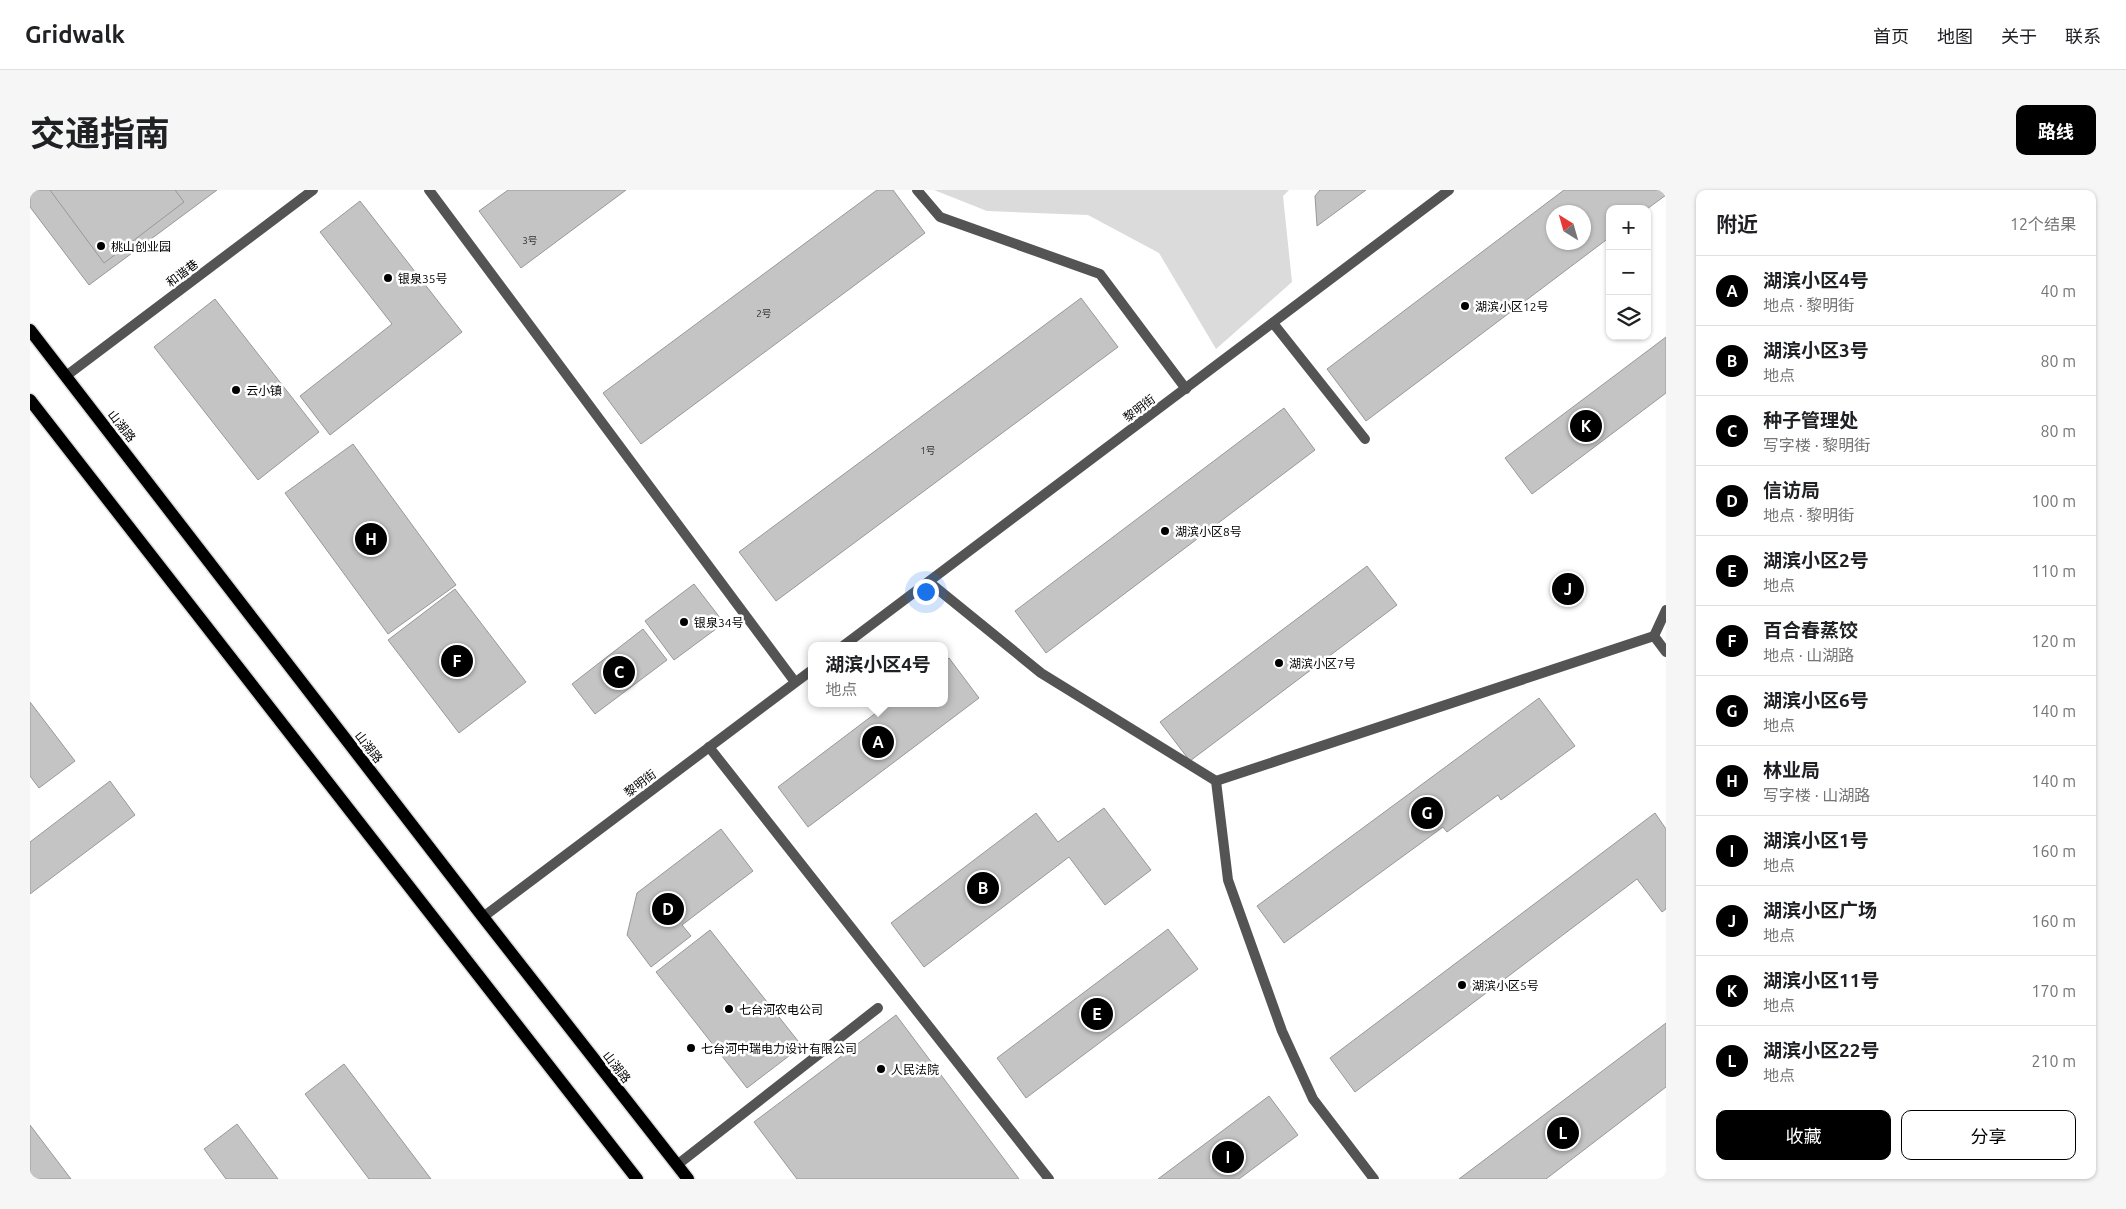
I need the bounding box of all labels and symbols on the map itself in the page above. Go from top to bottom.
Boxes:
north arrow [1546,205,1591,250]
house number: 3号 [522,235,538,246]
marker: 桃山创业园 [95,240,107,252]
place label: 桃山创业园 [111,240,171,253]
street label: 和谐巷 [164,257,200,289]
marker: 银泉35号 [382,272,394,284]
place label: 银泉35号 [398,272,448,285]
marker: 湖滨小区12号 [1459,300,1471,312]
place label: 湖滨小区12号 [1475,300,1549,313]
house number: 2号 [756,308,772,319]
marker: 云小镇 [230,384,242,396]
place label: 云小镇 [246,384,282,397]
street label: 黎明街 [1121,392,1157,424]
pin: K [1570,407,1602,445]
street label: 山湖路 [106,408,138,444]
house number: 1号 [920,445,936,456]
pin: H [355,520,387,558]
marker: 湖滨小区8号 [1159,525,1171,537]
place label: 湖滨小区8号 [1175,525,1242,538]
pin: J [1552,570,1584,608]
your location [913,579,939,605]
marker: 银泉34号 [678,616,690,628]
place label: 银泉34号 [694,616,744,629]
pin: F [441,642,473,680]
pin: C [603,653,635,691]
marker: 湖滨小区7号 [1273,657,1285,669]
place label: 湖滨小区7号 [1289,657,1356,670]
pin: A [862,723,894,761]
street label: 山湖路 [353,729,385,765]
street label: 黎明街 [622,767,658,799]
pin: G [1411,794,1443,832]
pin: B [967,869,999,907]
pin: D [652,890,684,928]
marker: 湖滨小区5号 [1456,979,1468,991]
place label: 湖滨小区5号 [1472,979,1539,992]
pin: E [1081,995,1113,1033]
marker: 七台河农电公司 [723,1003,735,1015]
place label: 七台河农电公司 [739,1003,823,1016]
marker: 七台河中瑞电力设计有限公司 [685,1042,697,1054]
place label: 七台河中瑞电力设计有限公司 [701,1042,857,1055]
street label: 山湖路 [601,1049,633,1085]
marker: 人民法院 [875,1063,887,1075]
place label: 人民法院 [891,1063,939,1076]
pin: L [1547,1114,1579,1152]
pin: I [1212,1138,1244,1176]

